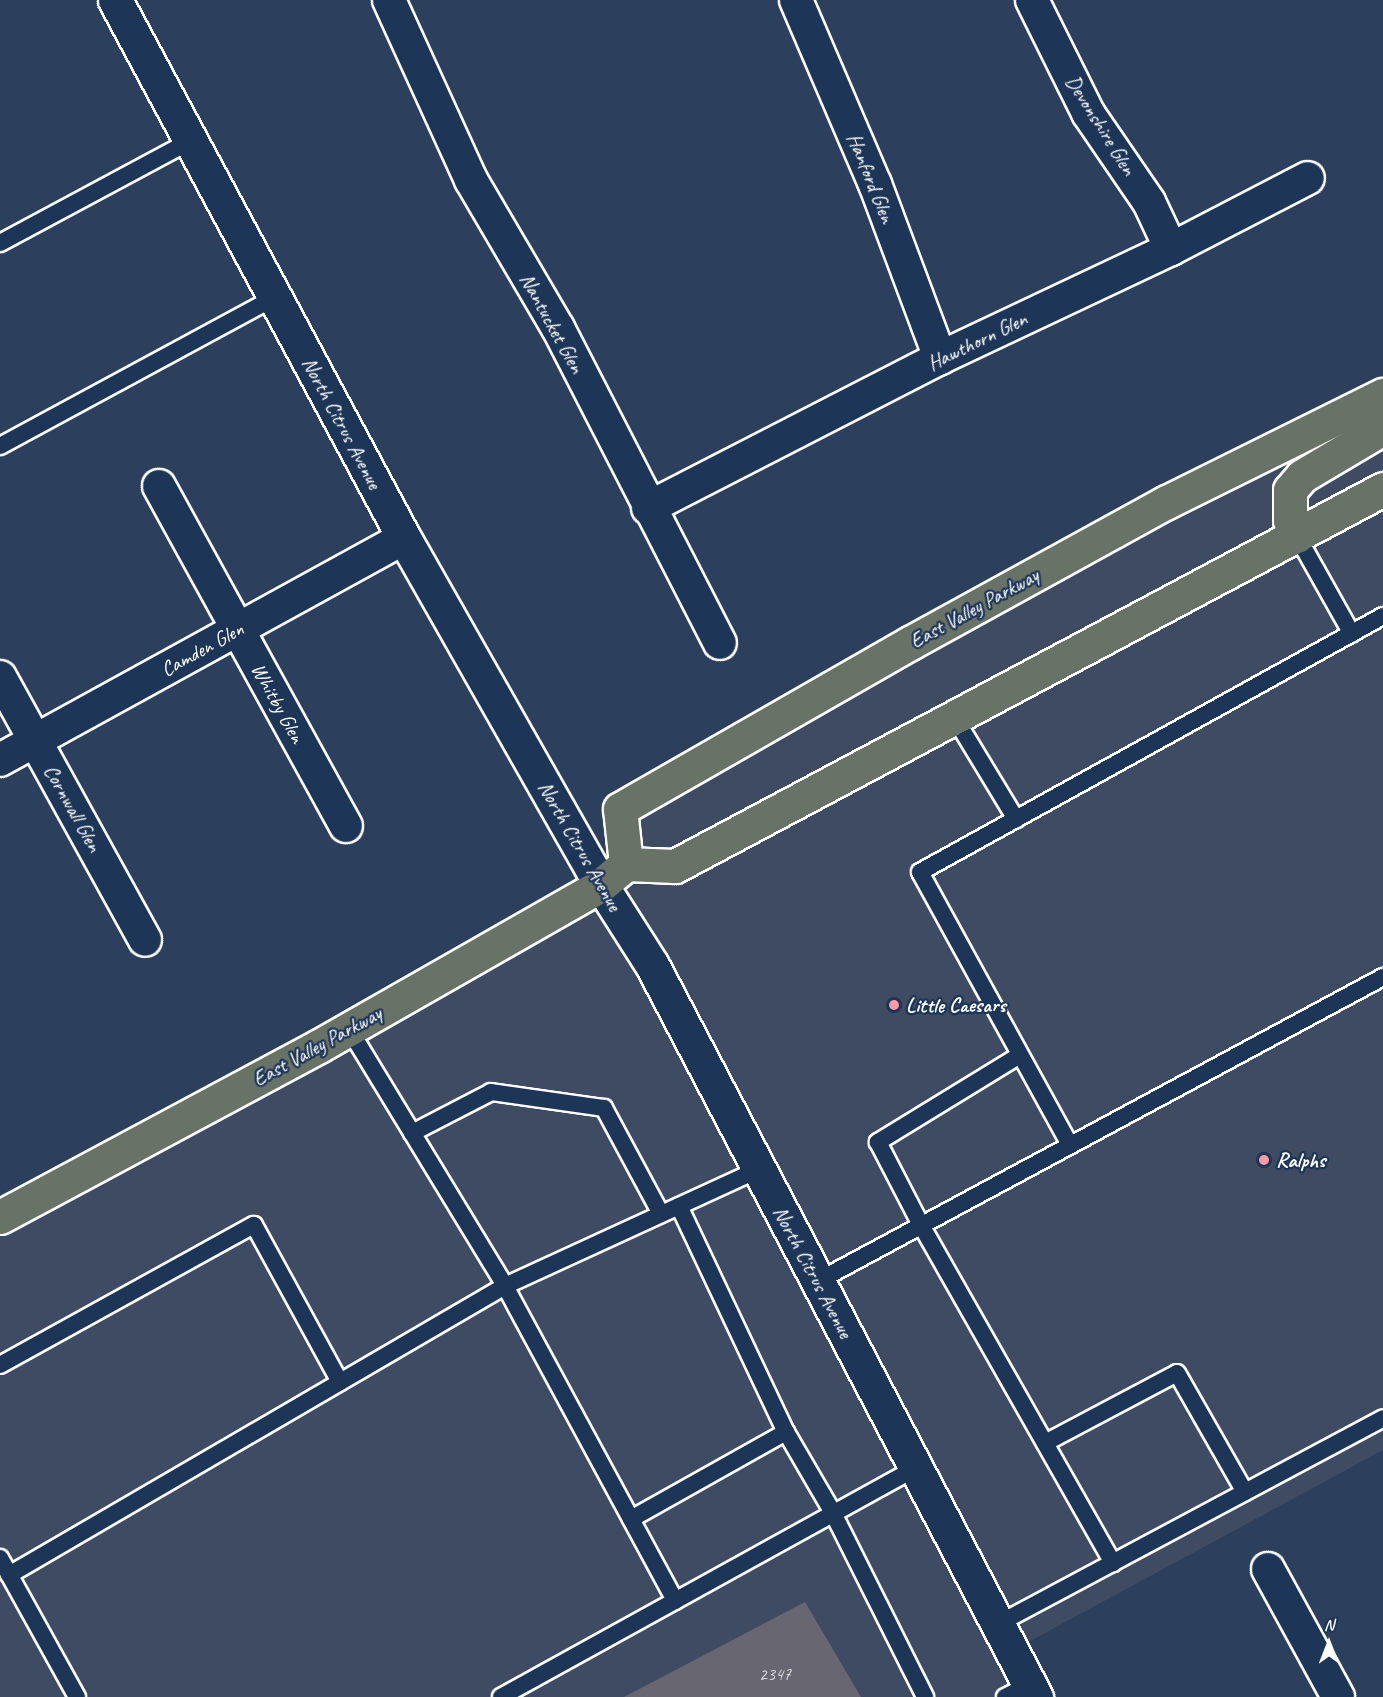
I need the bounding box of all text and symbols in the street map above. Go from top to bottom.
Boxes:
street label: Devonshire Glen [1060,70,1142,180]
street label: Hanford Glen [841,129,901,227]
street label: Nantucket Glen [514,269,590,377]
street label: Hawthorn Glen [923,306,1031,376]
street label: North Citrus Avenue [297,353,387,493]
street label: East Valley Parkway [905,562,1043,654]
street label: Camden Glen [156,616,248,682]
street label: Whitby Glen [246,658,310,748]
street label: Cornwall Glen [39,760,107,856]
street label: North Citrus Avenue [533,777,627,915]
place label: Little Caesars [906,992,1006,1018]
marker: Little Caesars [887,998,901,1012]
street label: East Valley Parkway [248,1000,386,1092]
place label: Ralphs [1276,1147,1325,1173]
marker: Ralphs [1257,1153,1271,1167]
street label: North Citrus Avenue [768,1202,858,1342]
north arrow [1299,1613,1359,1673]
text: N [1324,1615,1334,1635]
house number: 2347 [759,1663,791,1685]

